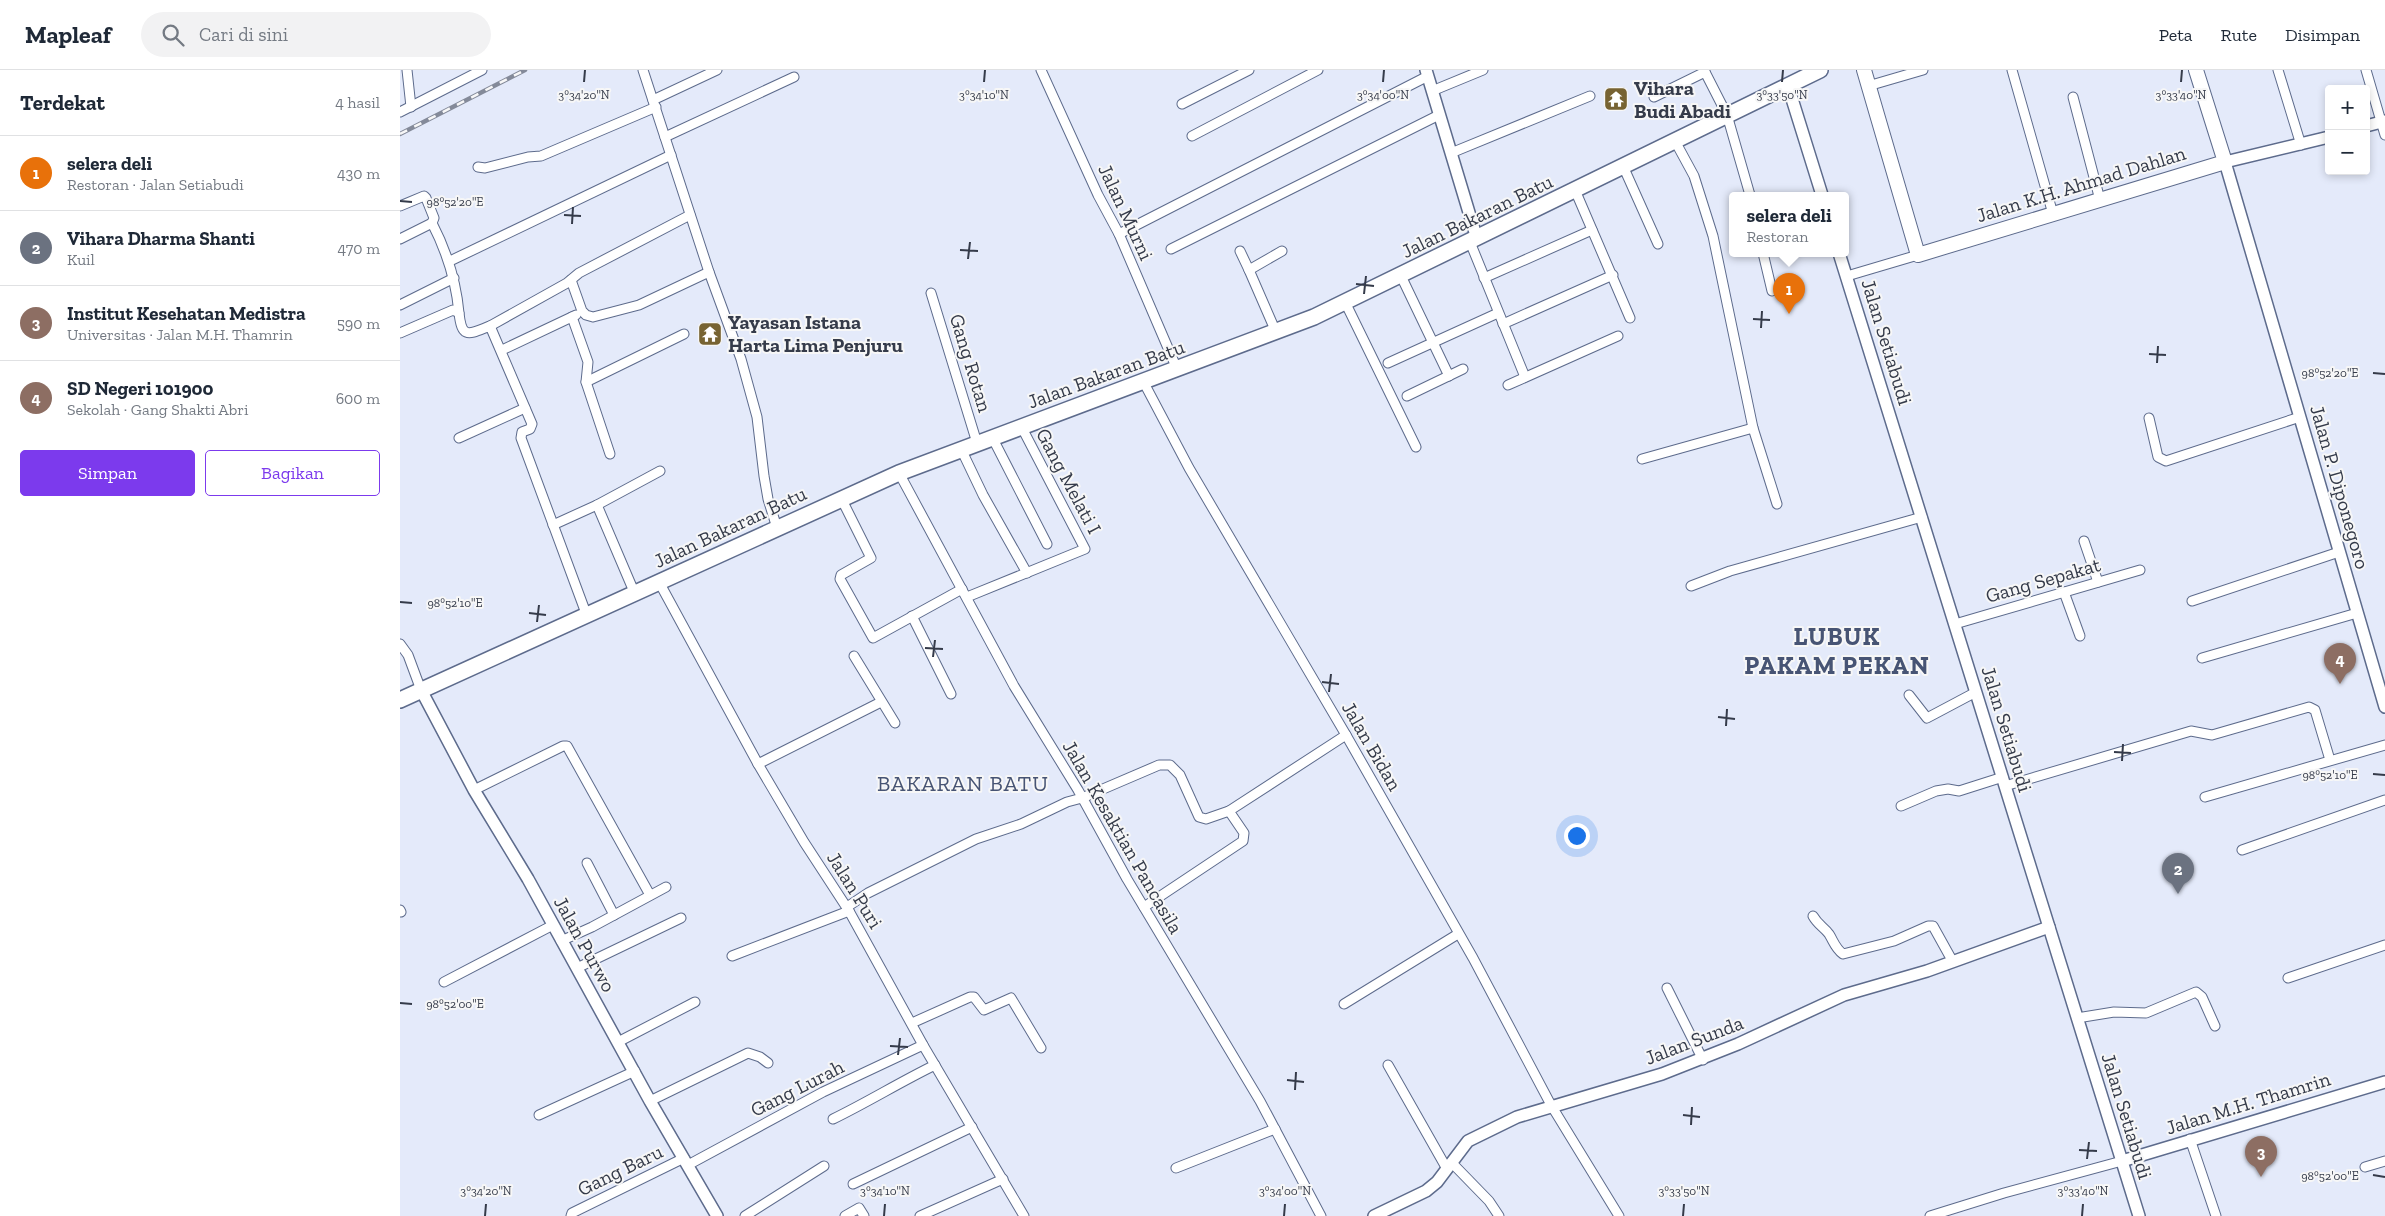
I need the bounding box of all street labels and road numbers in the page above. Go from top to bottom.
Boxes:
street label: Jalan K.H. Ahmad Dahlan [1974,141,2189,227]
street label: Jalan Murni [1093,160,1159,264]
street label: Jalan Bakaran Batu [1397,169,1557,263]
street label: Jalan Setiabudi [1856,276,1918,408]
street label: Gang Rotan [945,311,997,415]
street label: Jalan Bakaran Batu [1024,334,1188,414]
street label: Jalan P. Diponegoro [2305,402,2375,572]
street label: Gang Melati I [1031,424,1107,538]
street label: Jalan Bakaran Batu [650,481,810,573]
street label: Gang Sepakat [1983,552,2104,608]
street label: Jalan Setiabudi [1976,663,2038,795]
street label: Jalan Bidan [1337,697,1407,795]
street label: Jalan Kesaktian Pancasila [1058,736,1188,938]
street label: Jalan Puri [822,847,888,933]
street label: Jalan Purwo [549,892,621,996]
street label: Jalan Sunda [1642,1010,1747,1070]
street label: Jalan Setiabudi [2096,1050,2158,1182]
street label: Gang Lurah [746,1054,848,1122]
street label: Jalan M.H. Thamrin [2163,1066,2334,1139]
street label: Gang Baru [573,1139,667,1201]

